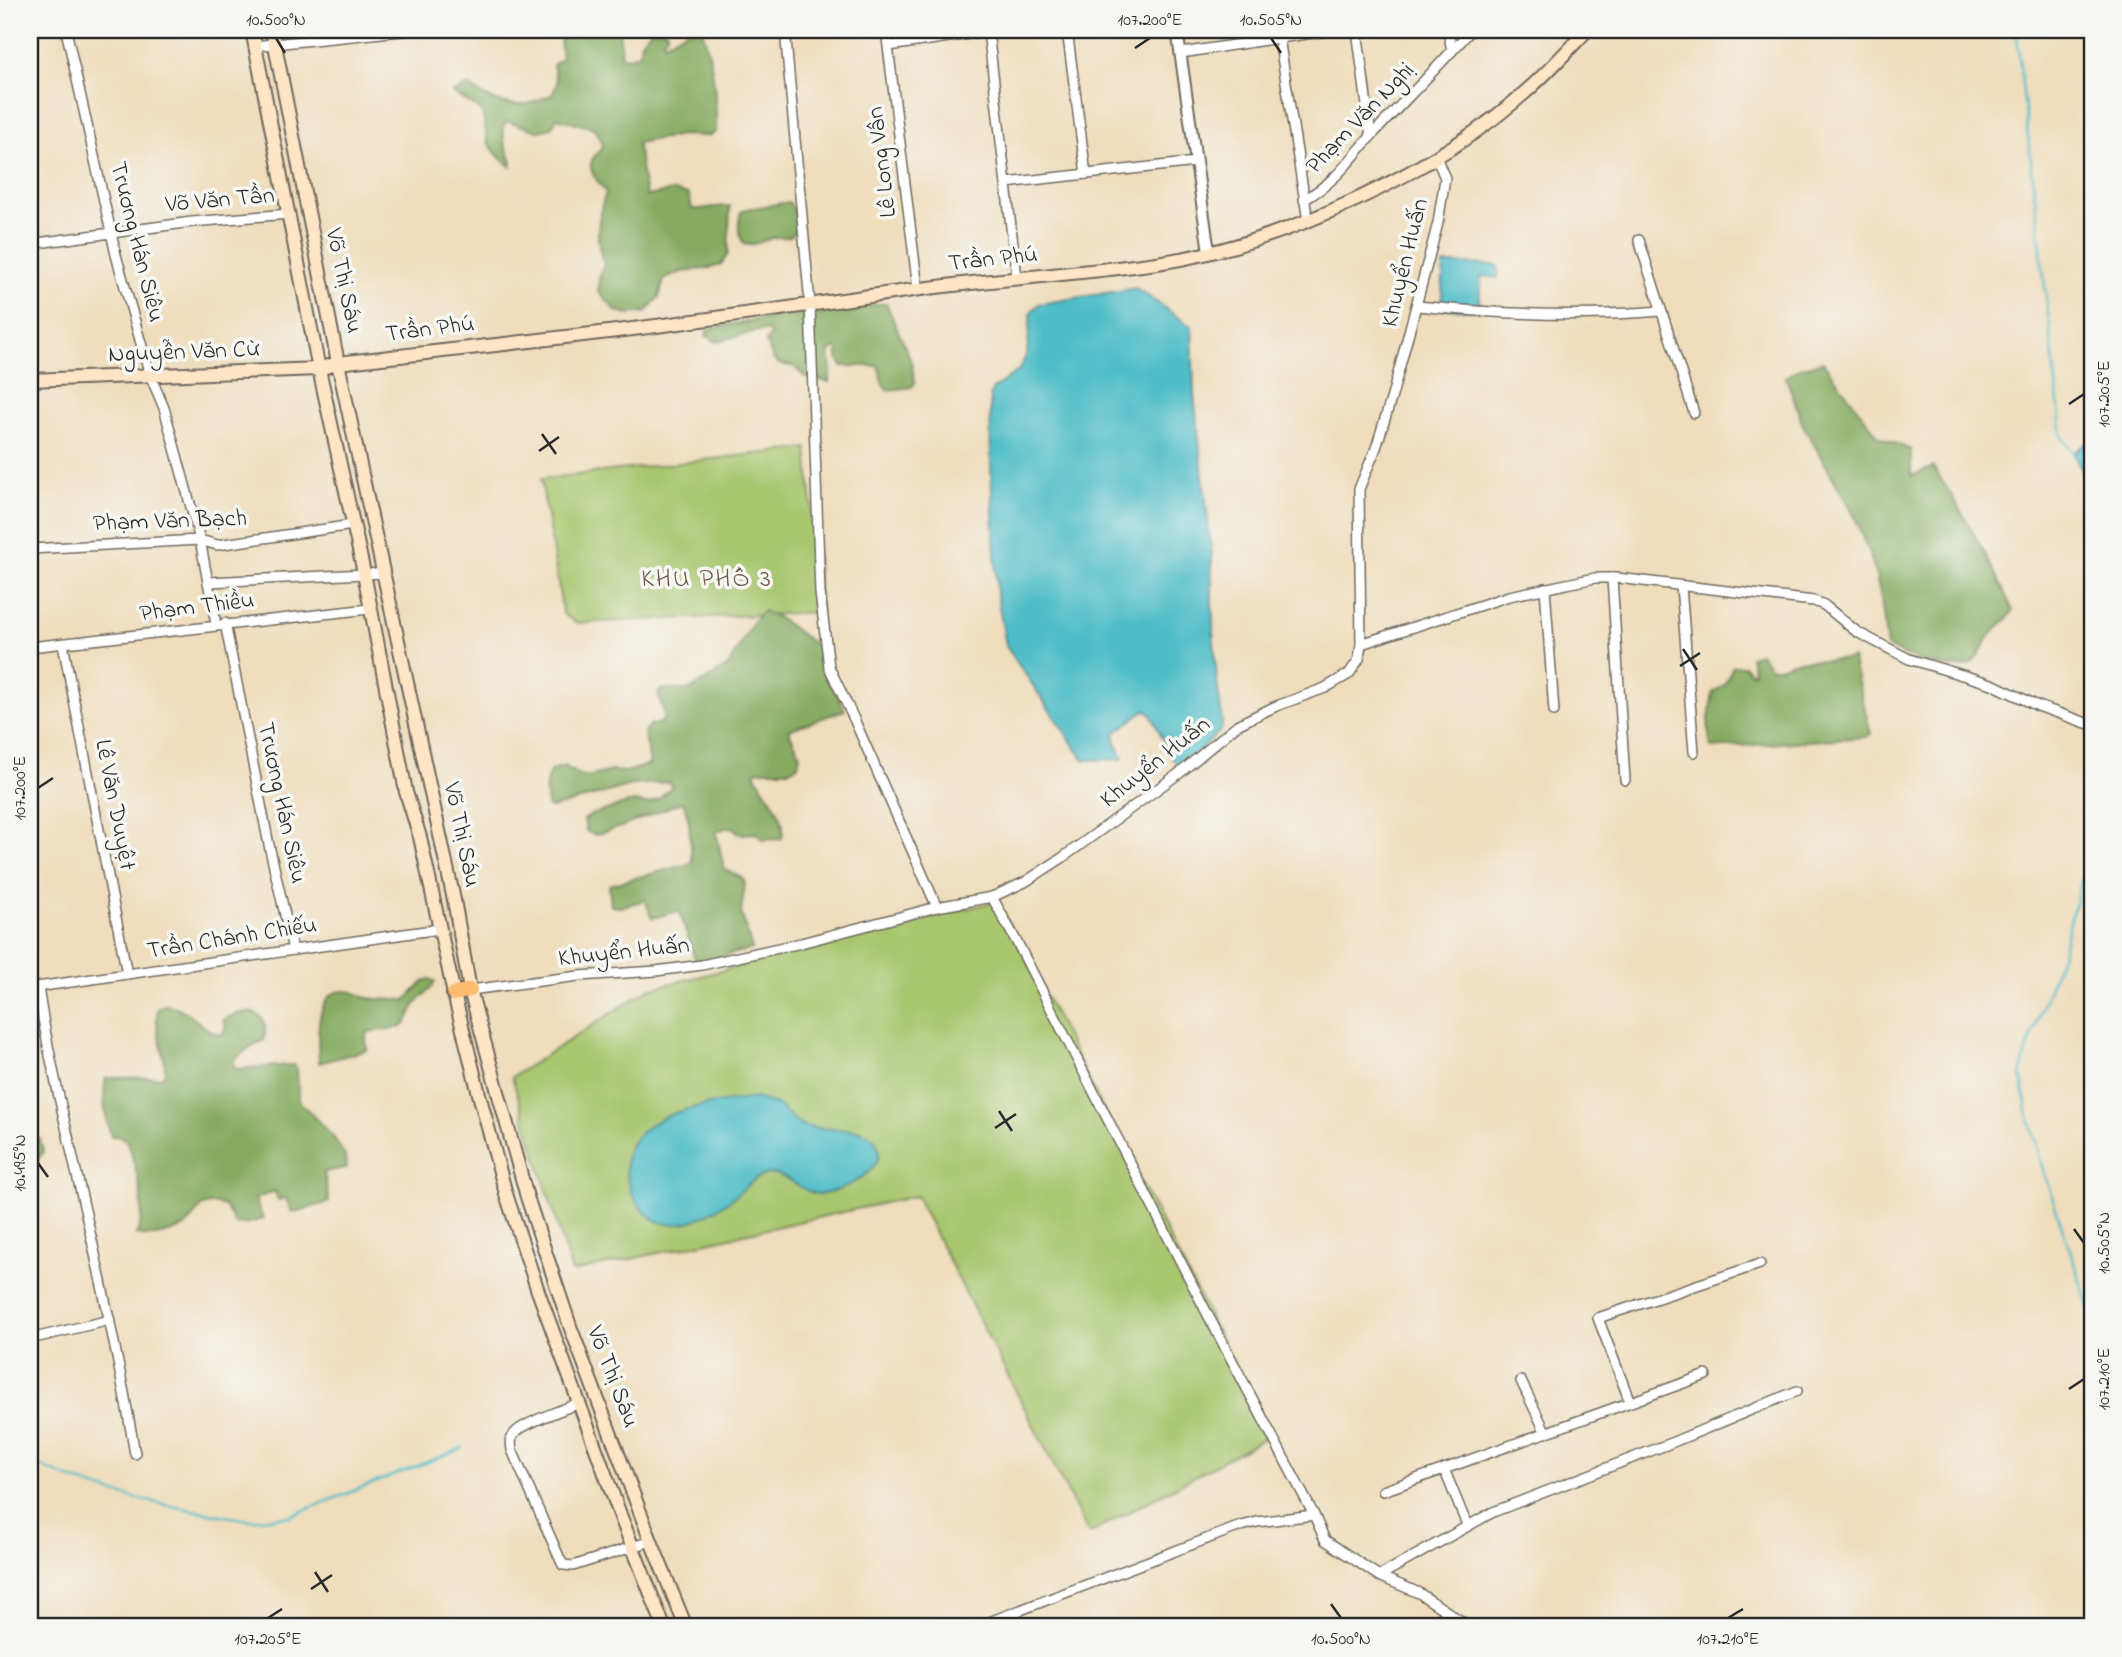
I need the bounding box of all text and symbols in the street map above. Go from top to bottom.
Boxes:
text: 10.500°N [246,8,306,34]
text: 107.200°E [1118,8,1182,34]
text: 10.505°N [1240,8,1302,34]
street label: Phạm Văn Nghị [1298,55,1424,183]
street label: Lê Long Vân [859,104,907,220]
street label: Trương Hán Siêu [99,158,173,326]
street label: Võ Văn Tần [163,179,276,223]
street label: Khuyển Huấn [1373,195,1440,331]
street label: Võ Thị Sáu [315,224,371,337]
street label: Trần Phú [947,238,1039,282]
street label: Trần Phú [383,307,477,353]
street label: Nguyễn Văn Cừ [108,333,261,374]
text: 107.205°E [2092,360,2118,428]
street label: Phạm Văn Bạch [92,502,248,542]
district label: KHU PHỐ 3 [641,561,773,599]
street label: Phạm Thiều [138,584,256,632]
street label: Khuyển Huấn [1093,709,1219,818]
street label: Trương Hán Siêu [247,719,315,887]
street label: Lê Văn Duyệt [83,737,144,874]
text: 107.200°E [8,756,34,820]
street label: Võ Thị Sáu [433,778,489,891]
street label: Trần Chánh Chiếu [145,908,319,970]
street label: Khuyển Huấn [557,929,691,978]
text: 10.495°N [8,1134,34,1192]
text: 10.505°N [2092,1212,2118,1274]
street label: Võ Thị Sáu [576,1320,647,1433]
text: 107.210°E [2092,1348,2118,1410]
text: 107.205°E [234,1627,302,1653]
text: 10.500°N [1311,1627,1371,1653]
text: 107.210°E [1697,1627,1759,1653]

